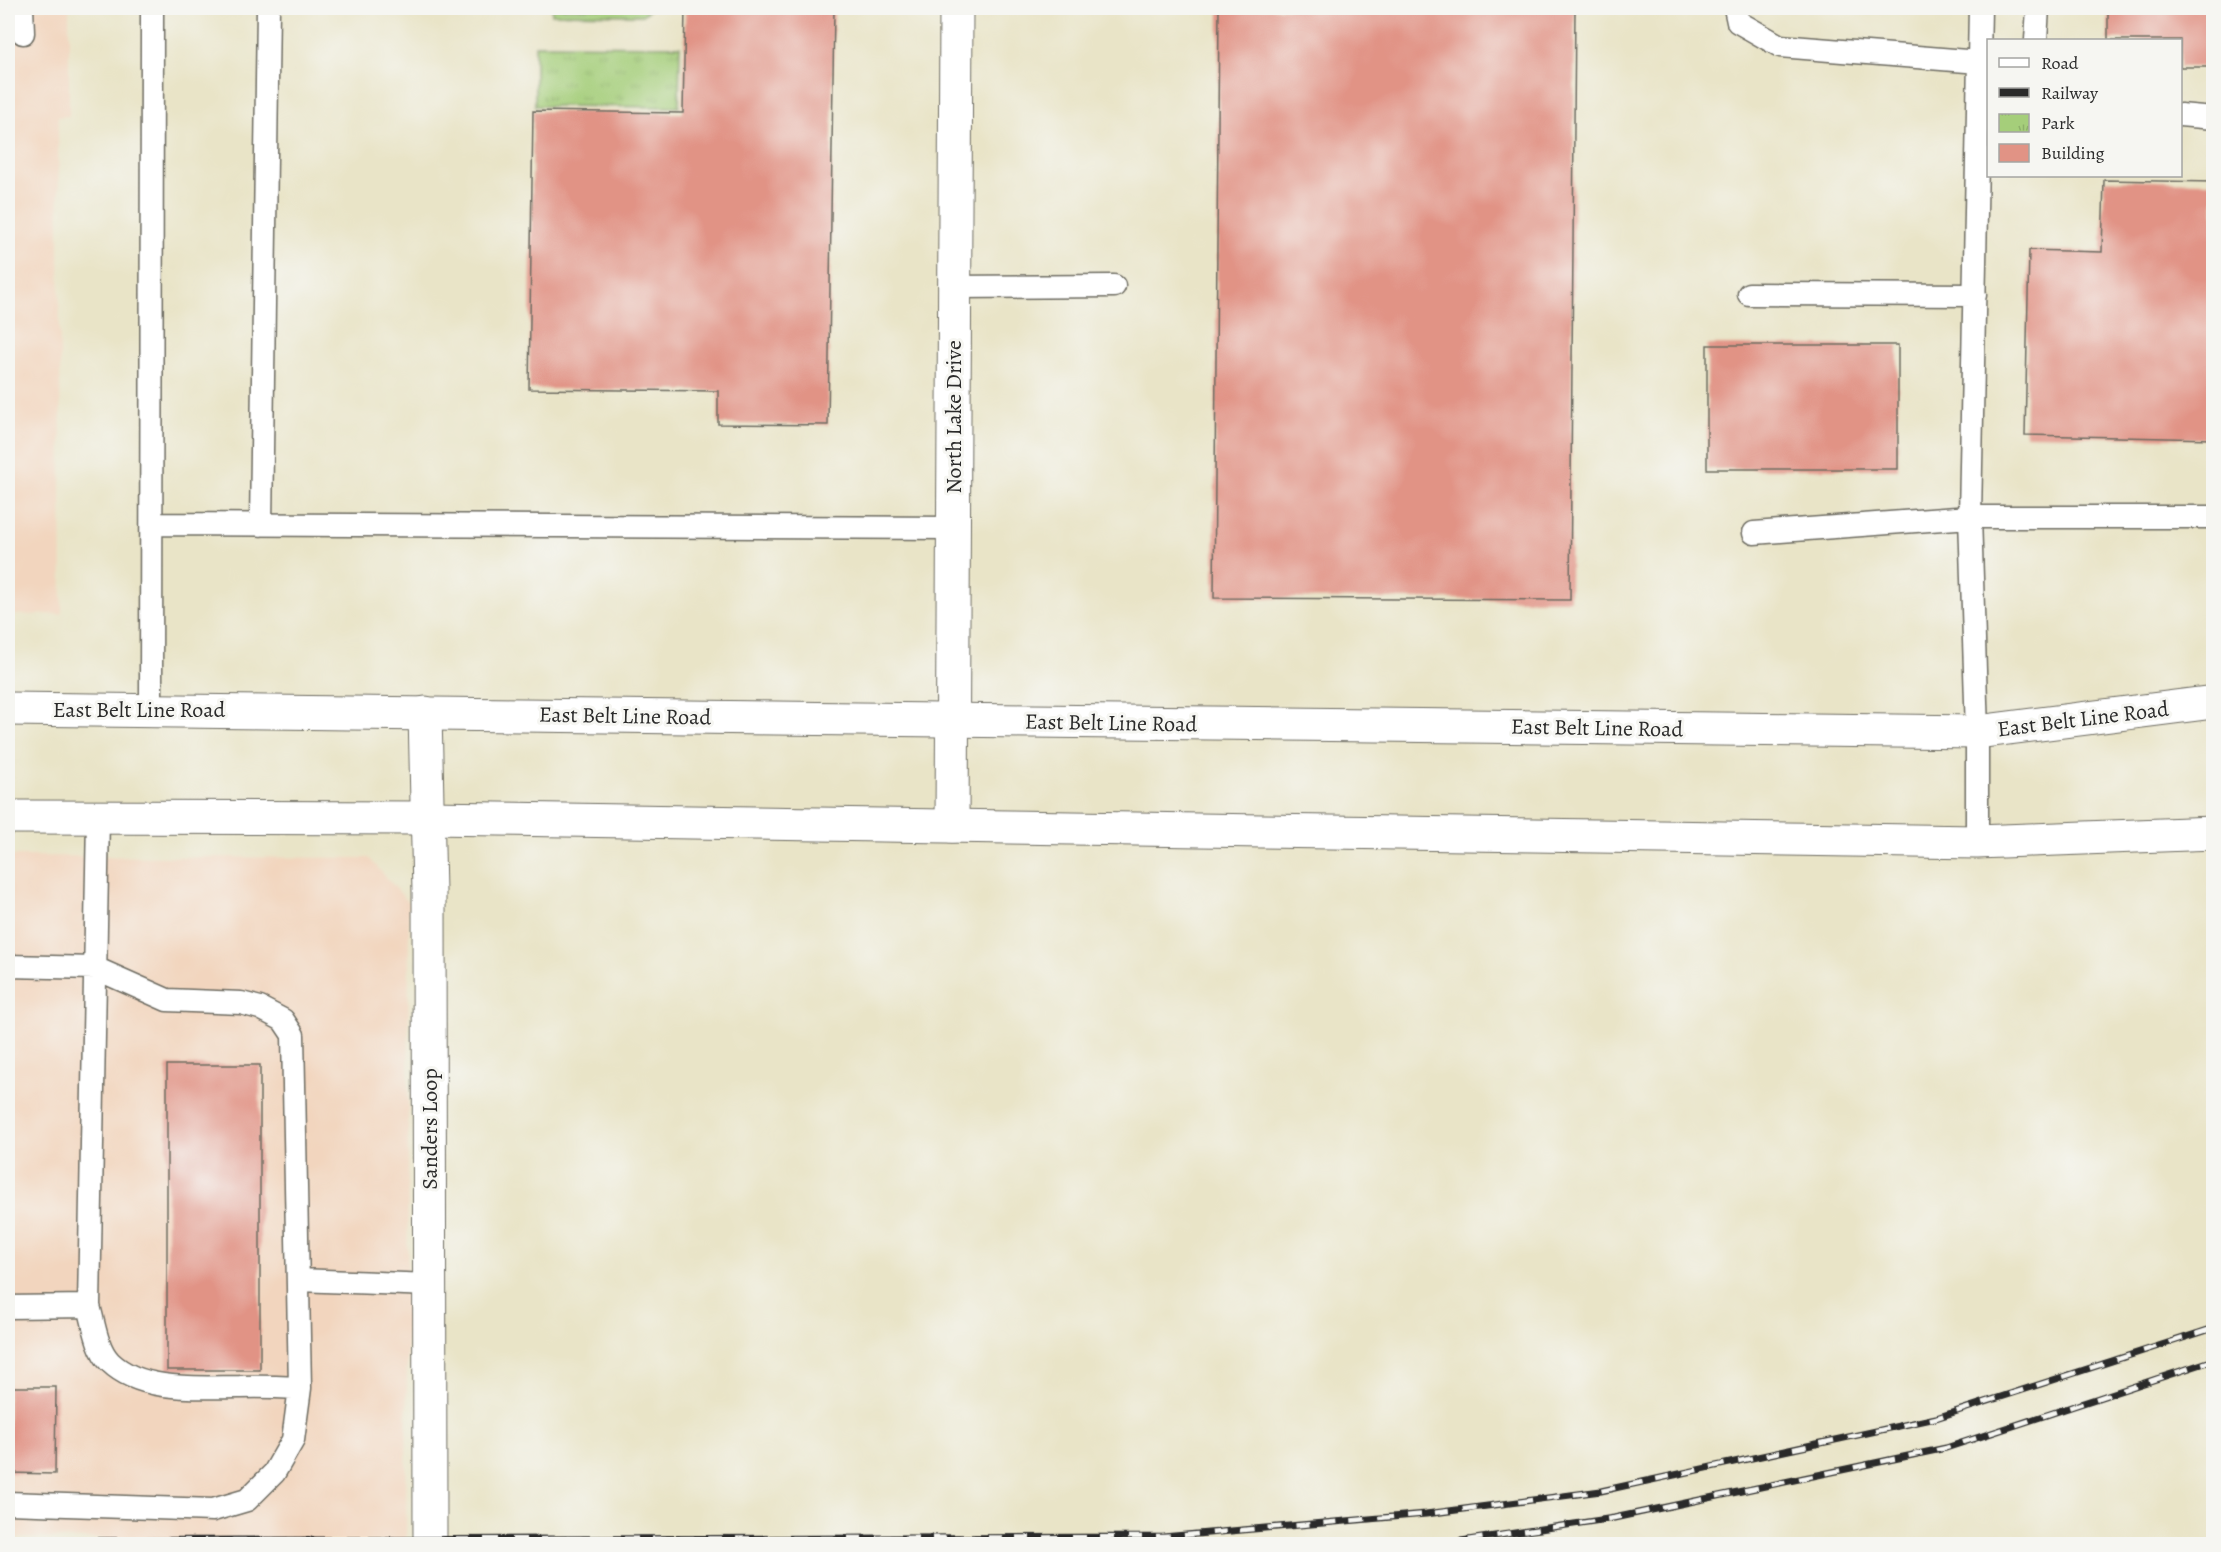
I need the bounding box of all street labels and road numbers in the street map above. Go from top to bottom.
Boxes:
street label: North Lake Drive [939,340,969,494]
street label: East Belt Line Road [1996,694,2171,744]
street label: East Belt Line Road [53,695,225,725]
street label: East Belt Line Road [539,699,712,733]
street label: East Belt Line Road [1025,706,1198,740]
street label: East Belt Line Road [1511,711,1684,745]
street label: Sanders Loop [415,1068,445,1190]

